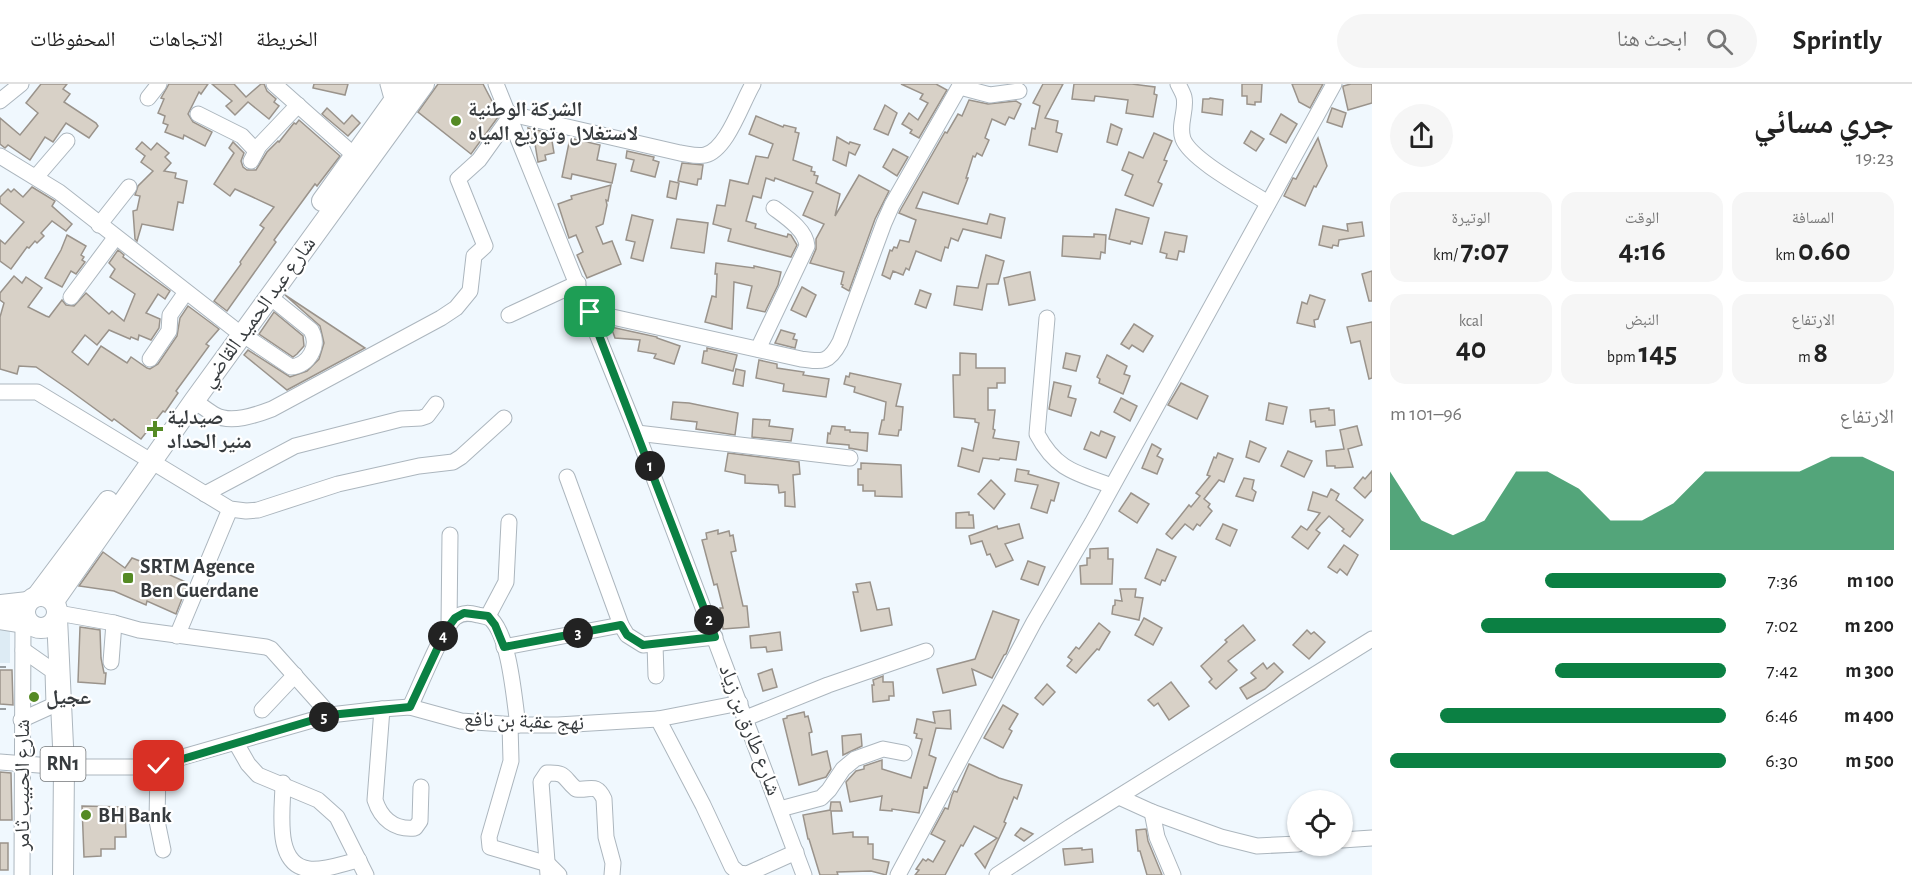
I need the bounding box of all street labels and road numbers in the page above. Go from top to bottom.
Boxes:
street label: شارع عبد الحميد القاضي [196,233,324,394]
street label: شارع طارق بن زياد [714,662,785,799]
street label: نهج عقبة بن نافع [463,708,585,736]
street label: شارع الحبيب ثامر [12,719,35,852]
road number: RN1 [40,747,86,781]

